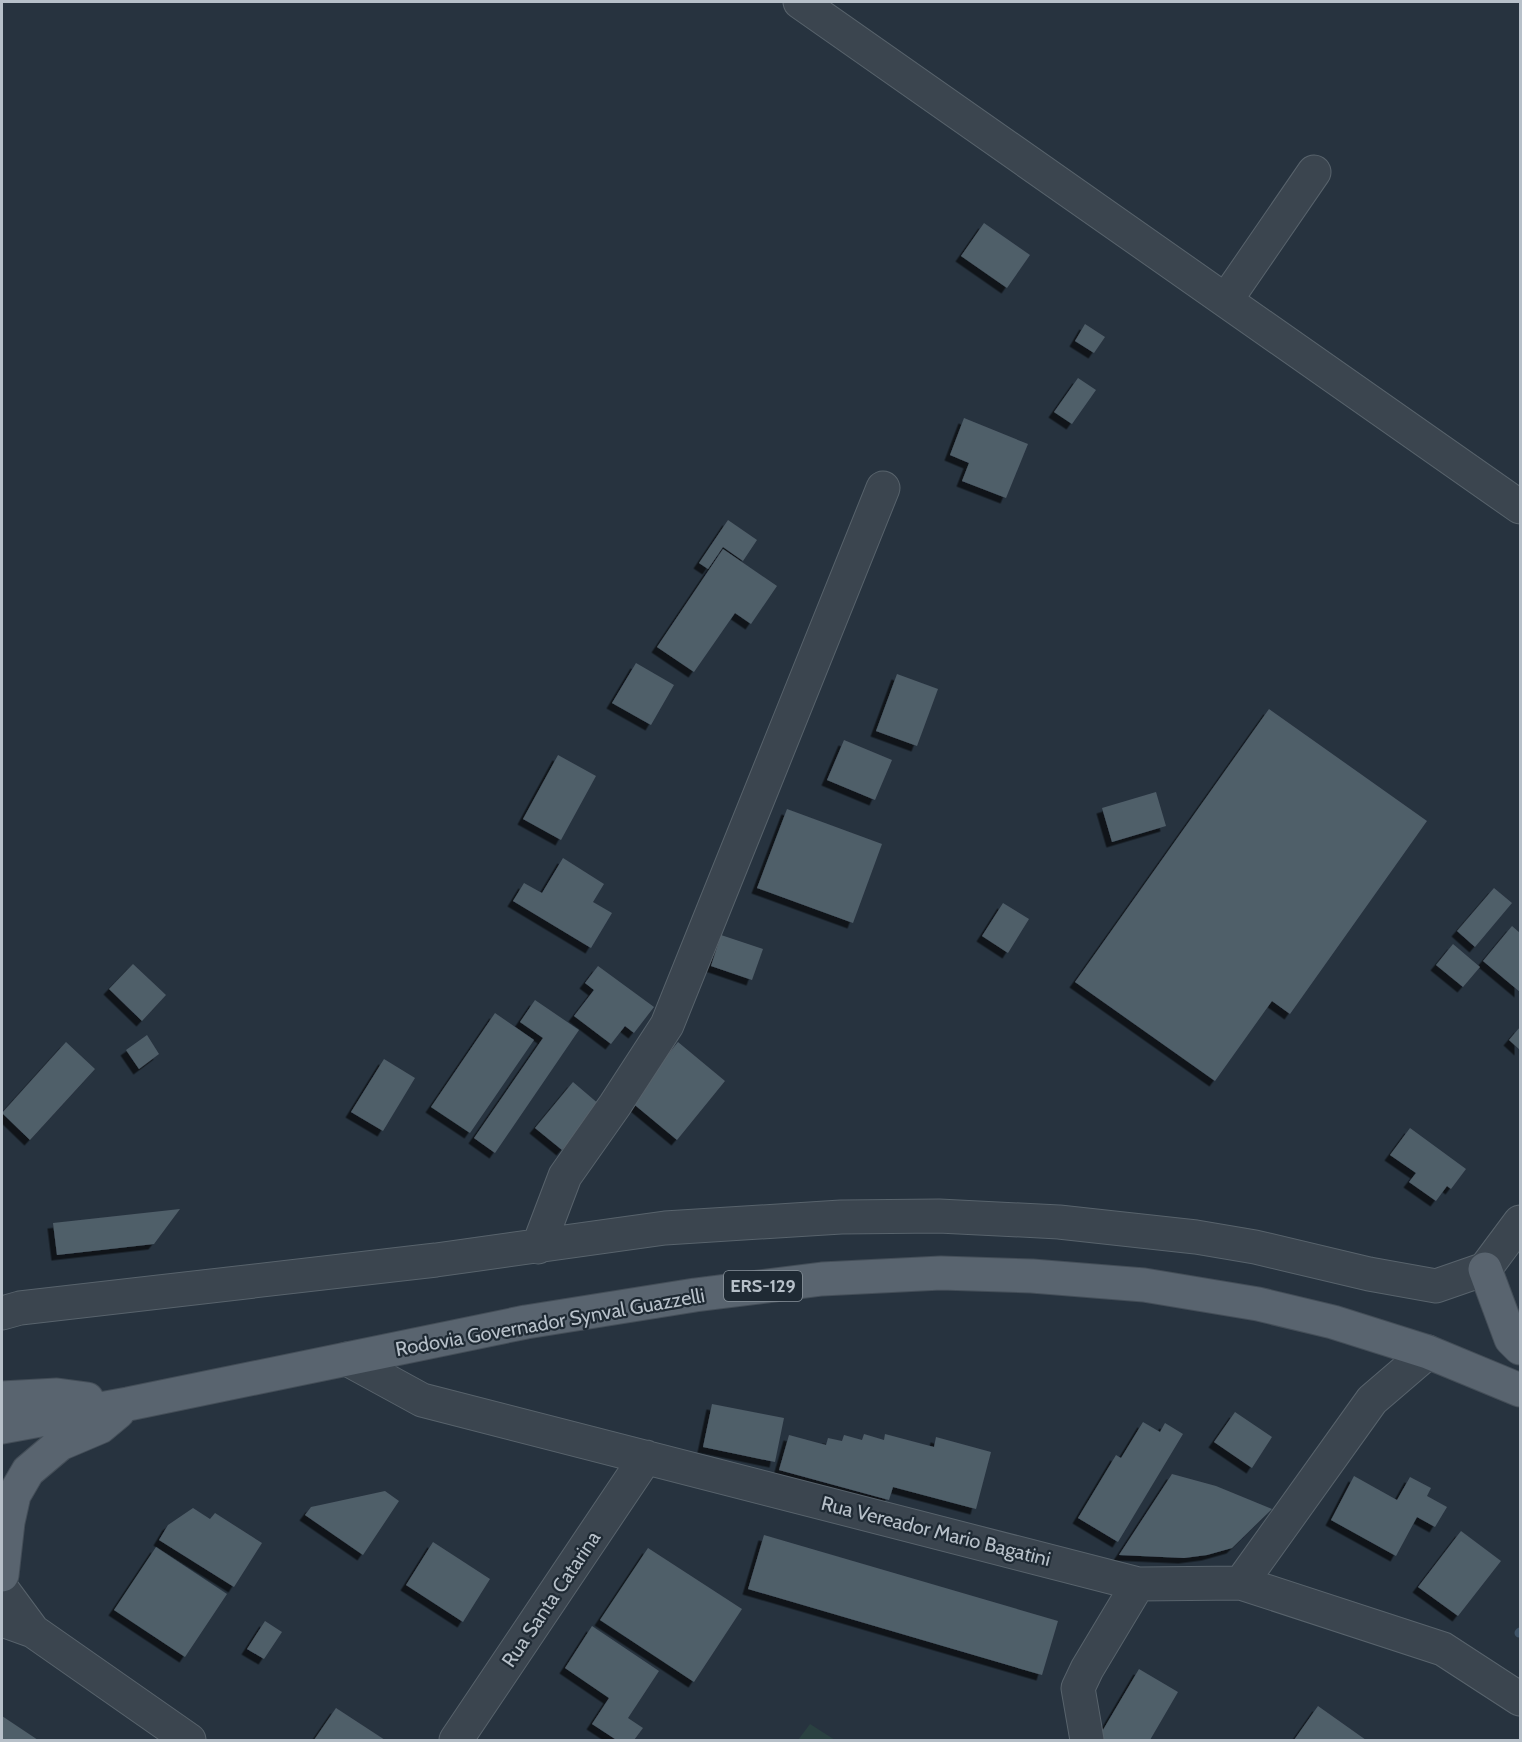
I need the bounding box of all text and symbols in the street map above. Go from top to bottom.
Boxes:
road number: ERS-129 [724,1271,802,1301]
street label: Rodovia Governador Synval Guazzelli [393,1283,707,1361]
street label: Rua Vereador Mario Bagatini [819,1491,1053,1571]
street label: Rua Santa Catarina [497,1526,606,1672]

